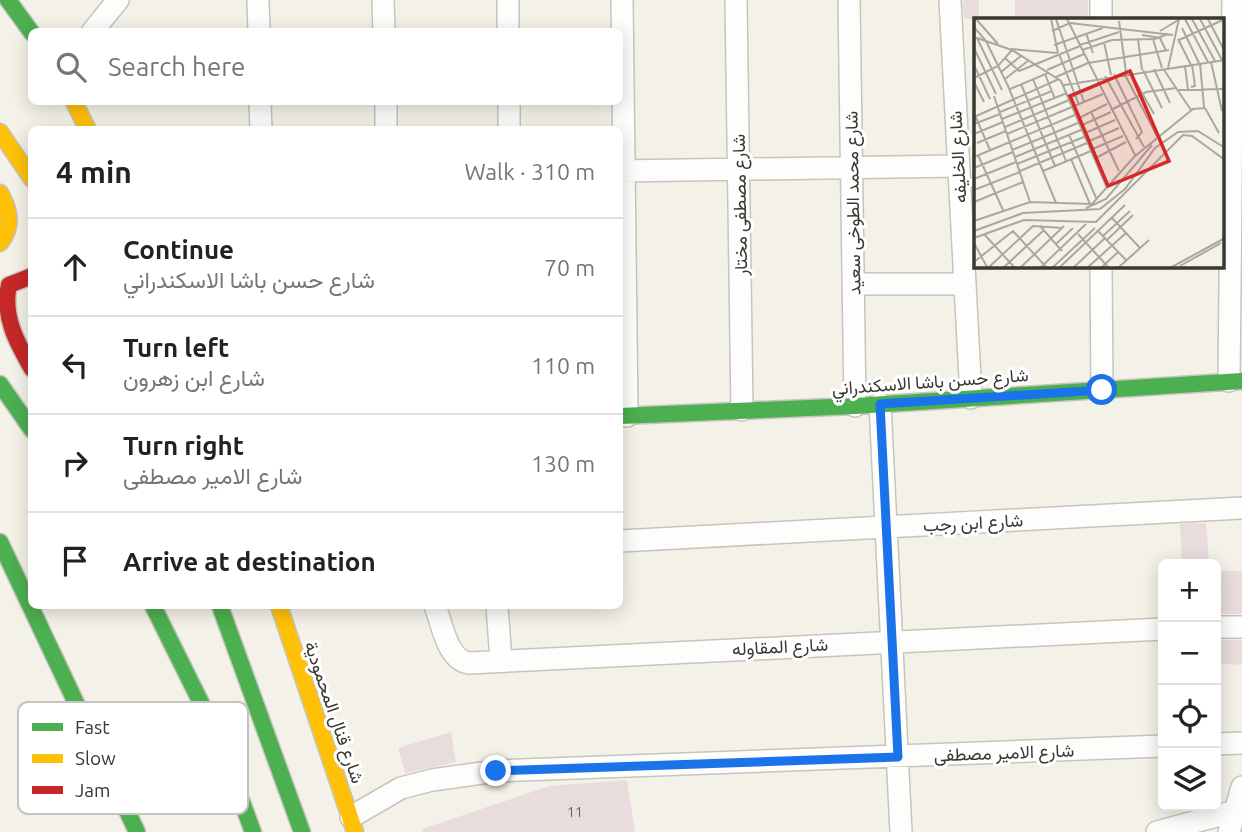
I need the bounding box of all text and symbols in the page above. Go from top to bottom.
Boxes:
inset map [974,18,1224,268]
search box [28,28,623,105]
icon: search [52,48,90,86]
text: Search here [108,52,245,81]
street label: شارع الخليفه [945,110,972,204]
street label: شارع محمد الطوخى سعيد [840,111,867,295]
street label: شارع مصطفى مختار [728,134,753,277]
text: 4 min [56,155,132,189]
text: Walk · 310 m [464,159,595,184]
text: Continue [123,235,234,264]
icon: ahead [56,248,94,286]
text: 70 m [544,255,595,280]
text: شارع حسن باشا الاسكندراني [123,267,375,292]
text: Turn left [123,333,229,362]
icon: left [56,346,94,384]
text: 110 m [531,353,595,378]
street label: شارع حسن باشا الاسكندراني [831,364,1029,404]
text: شارع ابن زهرون [123,365,265,390]
route start [1086,374,1117,405]
text: Turn right [123,431,244,460]
icon: right [56,444,94,482]
text: 130 m [531,451,595,476]
text: شارع الامير مصطفى [123,463,302,488]
street label: شارع ابن رجب [922,509,1024,538]
icon: arrive [56,542,94,580]
text: Arrive at destination [123,547,376,576]
map controls [1158,559,1221,811]
button: + [1158,559,1221,622]
button: − [1158,622,1221,685]
street label: شارع المقاوله [731,633,829,661]
street label: شارع قنال المحمودية [298,638,369,787]
button: locate [1158,685,1221,748]
legend [18,702,248,814]
text: Fast [75,716,110,738]
street label: شارع الامير مصطفى [933,740,1075,767]
text: Slow [75,747,116,769]
button: layers [1158,748,1221,811]
route end [480,755,511,786]
text: Jam [75,779,111,801]
house number: 11 [567,804,583,820]

